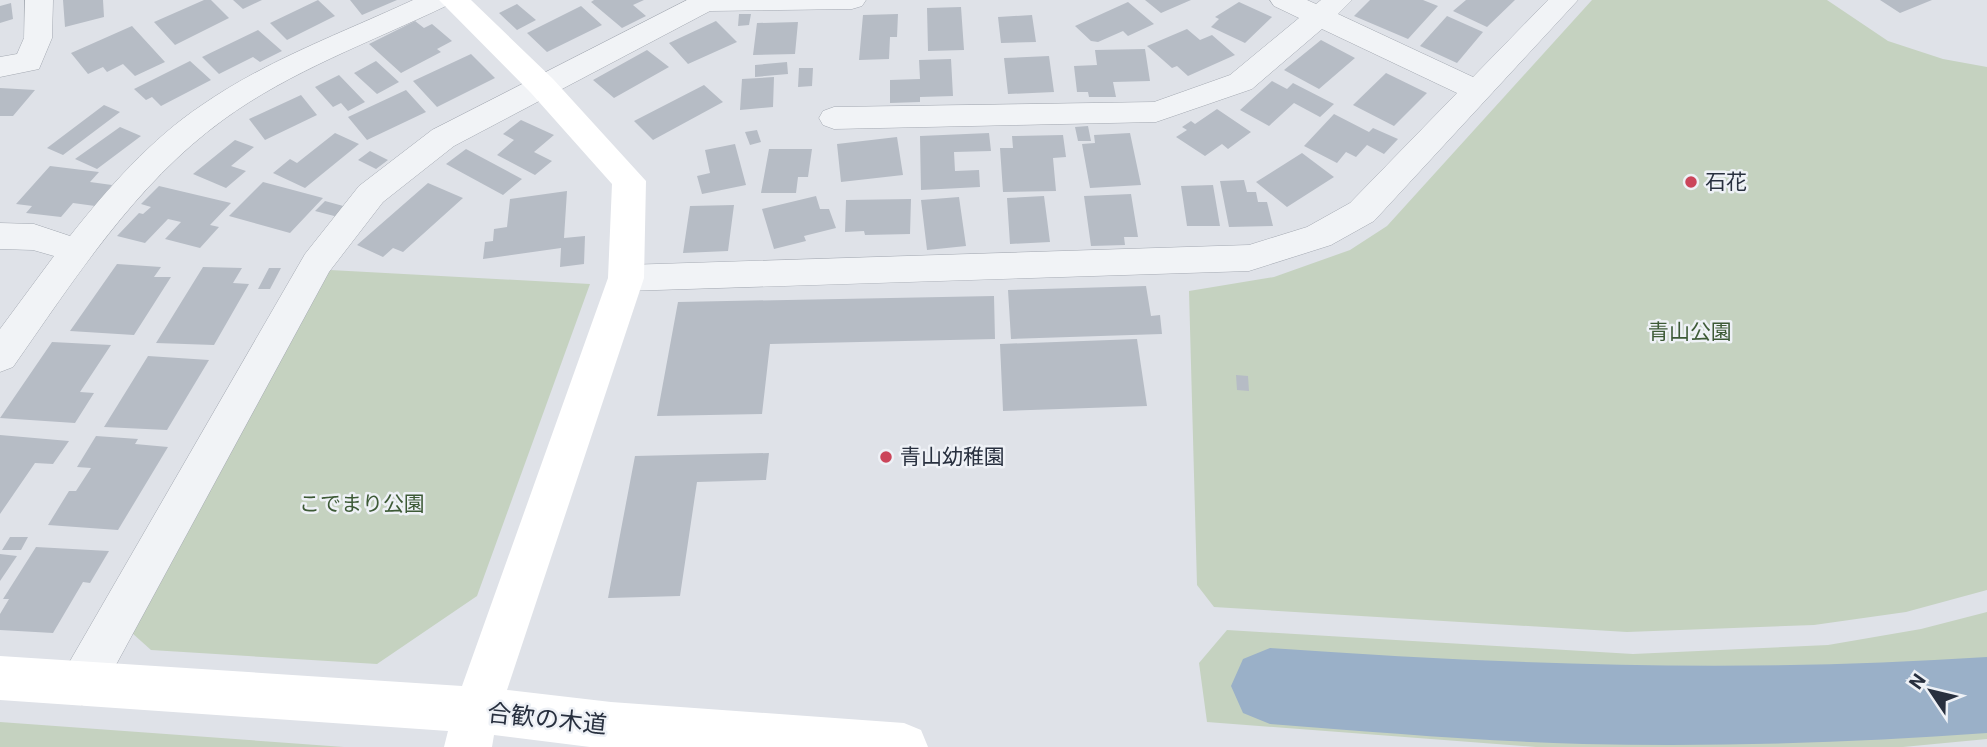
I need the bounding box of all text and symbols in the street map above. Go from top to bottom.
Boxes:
place label: 石花 [1705,170,1747,194]
marker: 石花 [1683,174,1699,190]
park label: 青山公園 [1648,320,1732,344]
place label: 青山幼稚園 [900,445,1005,469]
marker: 青山幼稚園 [878,449,894,465]
park label: こでまり公園 [299,492,425,516]
north arrow [1896,656,1966,726]
text: N [1904,669,1931,694]
street label: 合歓の木道 [486,699,608,739]

